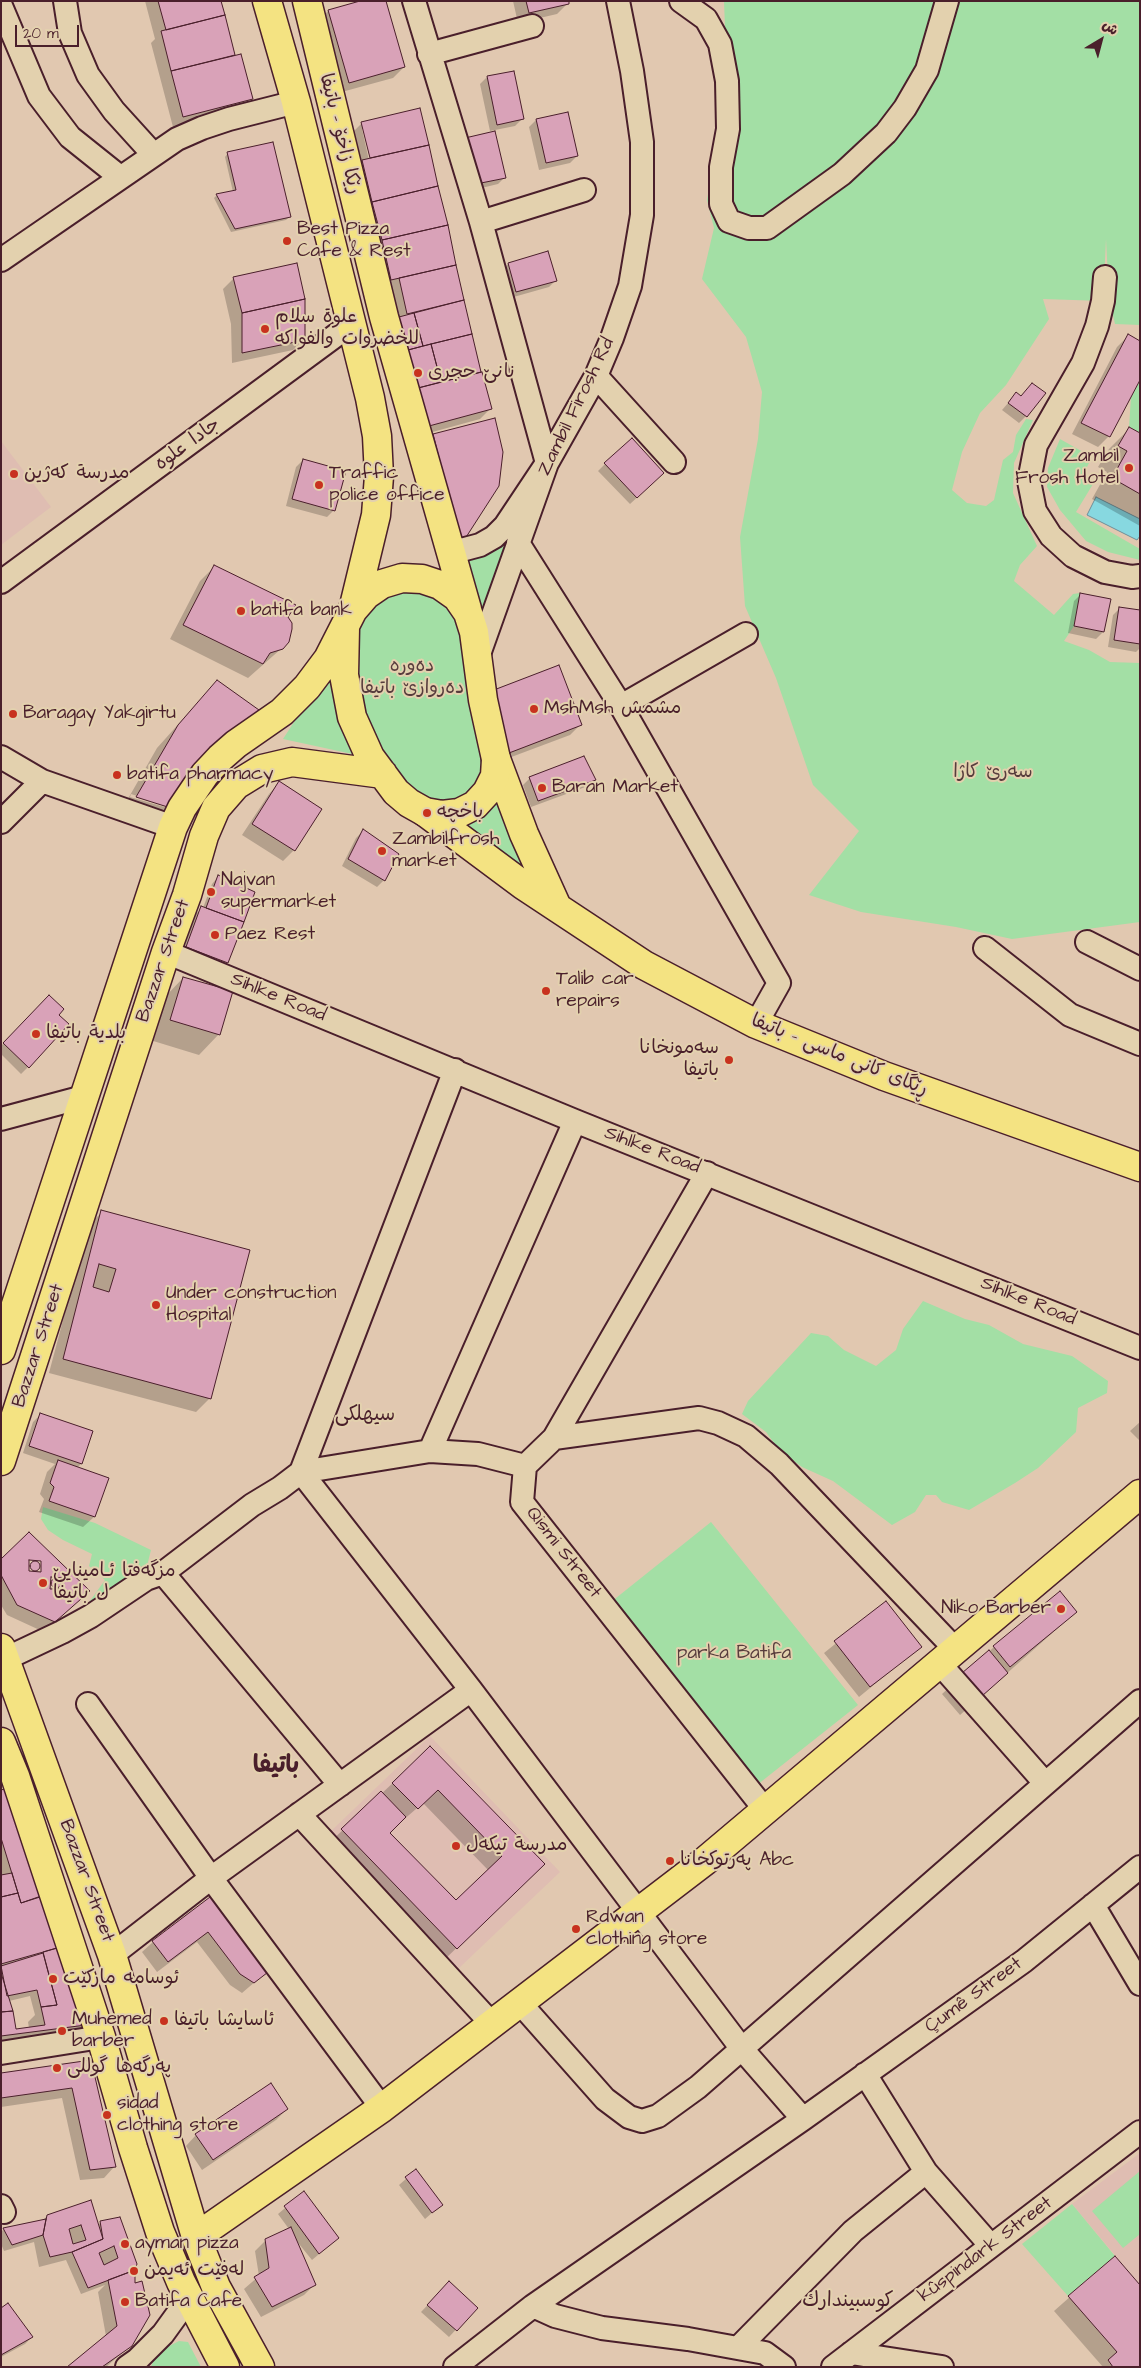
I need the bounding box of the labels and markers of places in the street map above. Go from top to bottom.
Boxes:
place label: Best Pizza Cafe & Rest [297,219,411,263]
marker: Best Pizza Cafe & Rest [281,235,293,247]
place label: علوة سلام للخضروات والفواكه [275,307,419,351]
marker: علوة سلام للخضروات والفواكه [259,323,271,335]
place label: نانێ حجری [428,362,514,384]
marker: نانێ حجری [412,367,424,379]
place label: Zambil Frosh Hotel [1015,446,1119,490]
marker: Zambil Frosh Hotel [1123,462,1135,474]
place label: مدرسة كه‌ژين [24,463,129,485]
place label: Traffic police office [329,463,444,507]
marker: مدرسة كه‌ژين [8,468,20,480]
marker: Traffic police office [313,479,325,491]
place label: batifa bank [251,600,352,622]
marker: batifa bank [235,605,247,617]
place label: MshMsh مشمش [544,698,681,720]
place label: Baragay Yakgirtu [23,703,176,725]
marker: MshMsh مشمش [528,703,540,715]
marker: Baragay Yakgirtu [7,708,19,720]
place label: batifa pharmacy [127,764,273,786]
marker: batifa pharmacy [111,769,123,781]
place label: Baran Market [552,777,678,799]
marker: Baran Market [536,782,548,794]
place label: باخچە [437,802,483,824]
marker: باخچە [421,807,433,819]
place label: Zambilfrosh market [392,829,499,873]
marker: Zambilfrosh market [376,845,388,857]
place label: Najvan supermarket [221,870,336,914]
marker: Najvan supermarket [205,886,217,898]
place label: Paez Rest [225,924,315,946]
marker: Paez Rest [209,929,221,941]
place label: Talib car repairs [556,969,634,1013]
marker: Talib car repairs [540,985,552,997]
place label: بلدية باتيفا [46,1023,126,1045]
marker: بلدية باتيفا [30,1028,42,1040]
place label: سه‌مونخانا باتيفا [639,1038,719,1082]
marker: سه‌مونخانا باتيفا [723,1054,735,1066]
place label: Under construction Hospital [166,1283,337,1327]
marker: Under construction Hospital [150,1299,162,1311]
place label: مزگەفتا ئـامینایێ ل باتیفا [53,1561,176,1605]
marker: مزگەفتا ئـامینایێ ل باتیفا [37,1577,49,1589]
place label: Niko Barber [941,1598,1051,1620]
marker: Niko Barber [1055,1603,1067,1615]
place label: مدرسة تيكه‌ل [466,1835,568,1857]
marker: مدرسة تيكه‌ل [450,1840,462,1852]
place label: په‌رتوكخانا Abc [680,1850,794,1872]
marker: په‌رتوكخانا Abc [664,1855,676,1867]
place label: Rdwan clothing store [586,1907,707,1951]
marker: Rdwan clothing store [570,1923,582,1935]
place label: ئوسامە مارکێت [63,1968,179,1990]
marker: ئوسامە مارکێت [47,1973,59,1985]
place label: Muhemed barber [72,2009,152,2053]
place label: ئاسایشا باتیفا [174,2010,274,2032]
marker: ئاسایشا باتیفا [158,2015,170,2027]
marker: Muhemed barber [56,2025,68,2037]
place label: په‌رگه‌ها گوللی [67,2057,171,2079]
marker: په‌رگه‌ها گوللی [51,2062,63,2074]
place label: sidad clothing store [117,2093,238,2137]
marker: sidad clothing store [101,2109,113,2121]
place label: ayman pizza [135,2233,239,2255]
marker: ayman pizza [119,2238,131,2250]
place label: لەفێت ئەیمن [144,2260,244,2282]
marker: لەفێت ئەیمن [128,2265,140,2277]
place label: Batifa Cafe [135,2291,242,2313]
marker: Batifa Cafe [119,2296,131,2308]

